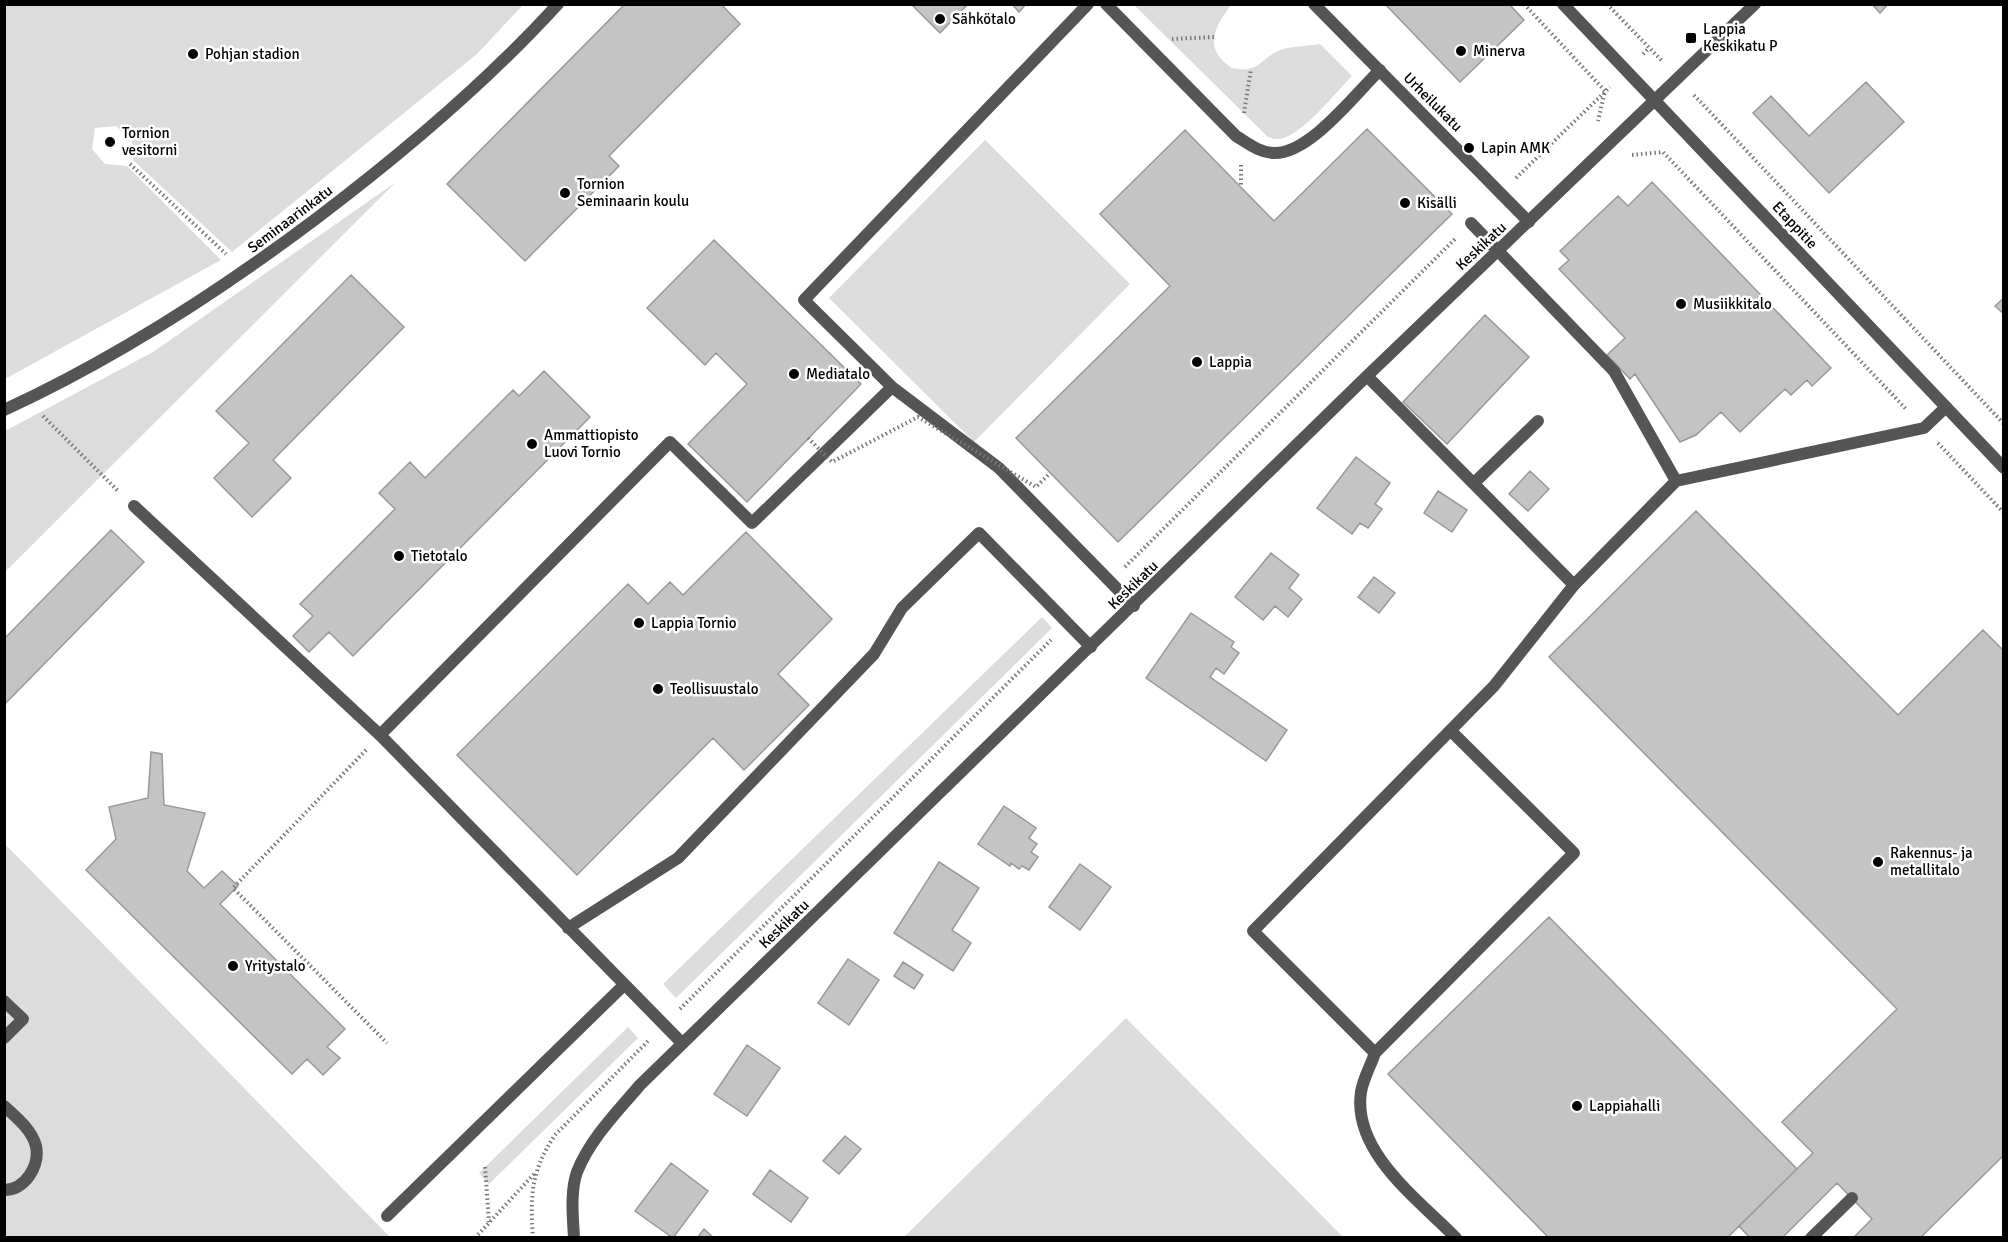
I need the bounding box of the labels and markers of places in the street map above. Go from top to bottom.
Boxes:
place label: Sähkötalo [952,10,1016,28]
marker: Sähkötalo [933,12,947,26]
place label: Lappia Keskikatu P [1703,20,1778,55]
marker: Lappia Keskikatu P [1684,31,1698,45]
place label: Minerva [1473,42,1525,60]
marker: Minerva [1454,44,1468,58]
place label: Pohjan stadion [205,45,300,63]
marker: Pohjan stadion [186,47,200,61]
place label: Tornion vesitorni [122,124,177,159]
marker: Tornion vesitorni [103,135,117,149]
place label: Lapin AMK [1481,139,1550,157]
marker: Lapin AMK [1462,141,1476,155]
place label: Tornion Seminaarin koulu [577,175,689,210]
marker: Tornion Seminaarin koulu [558,186,572,200]
place label: Kisälli [1417,194,1457,212]
marker: Kisälli [1398,196,1412,210]
place label: Musiikkitalo [1693,295,1772,313]
marker: Musiikkitalo [1674,297,1688,311]
place label: Lappia [1209,353,1252,371]
marker: Lappia [1190,355,1204,369]
place label: Mediatalo [806,365,870,383]
marker: Mediatalo [787,367,801,381]
place label: Ammattiopisto Luovi Tornio [544,426,639,461]
marker: Ammattiopisto Luovi Tornio [525,437,539,451]
place label: Tietotalo [411,547,468,565]
marker: Tietotalo [392,549,406,563]
place label: Lappia Tornio [651,614,737,632]
marker: Lappia Tornio [632,616,646,630]
place label: Teollisuustalo [670,680,759,698]
marker: Teollisuustalo [651,682,665,696]
place label: Rakennus- ja metallitalo [1890,844,1973,879]
marker: Rakennus- ja metallitalo [1871,855,1885,869]
place label: Yritystalo [245,957,306,975]
marker: Yritystalo [226,959,240,973]
place label: Lappiahalli [1589,1097,1660,1115]
marker: Lappiahalli [1570,1099,1584,1113]

